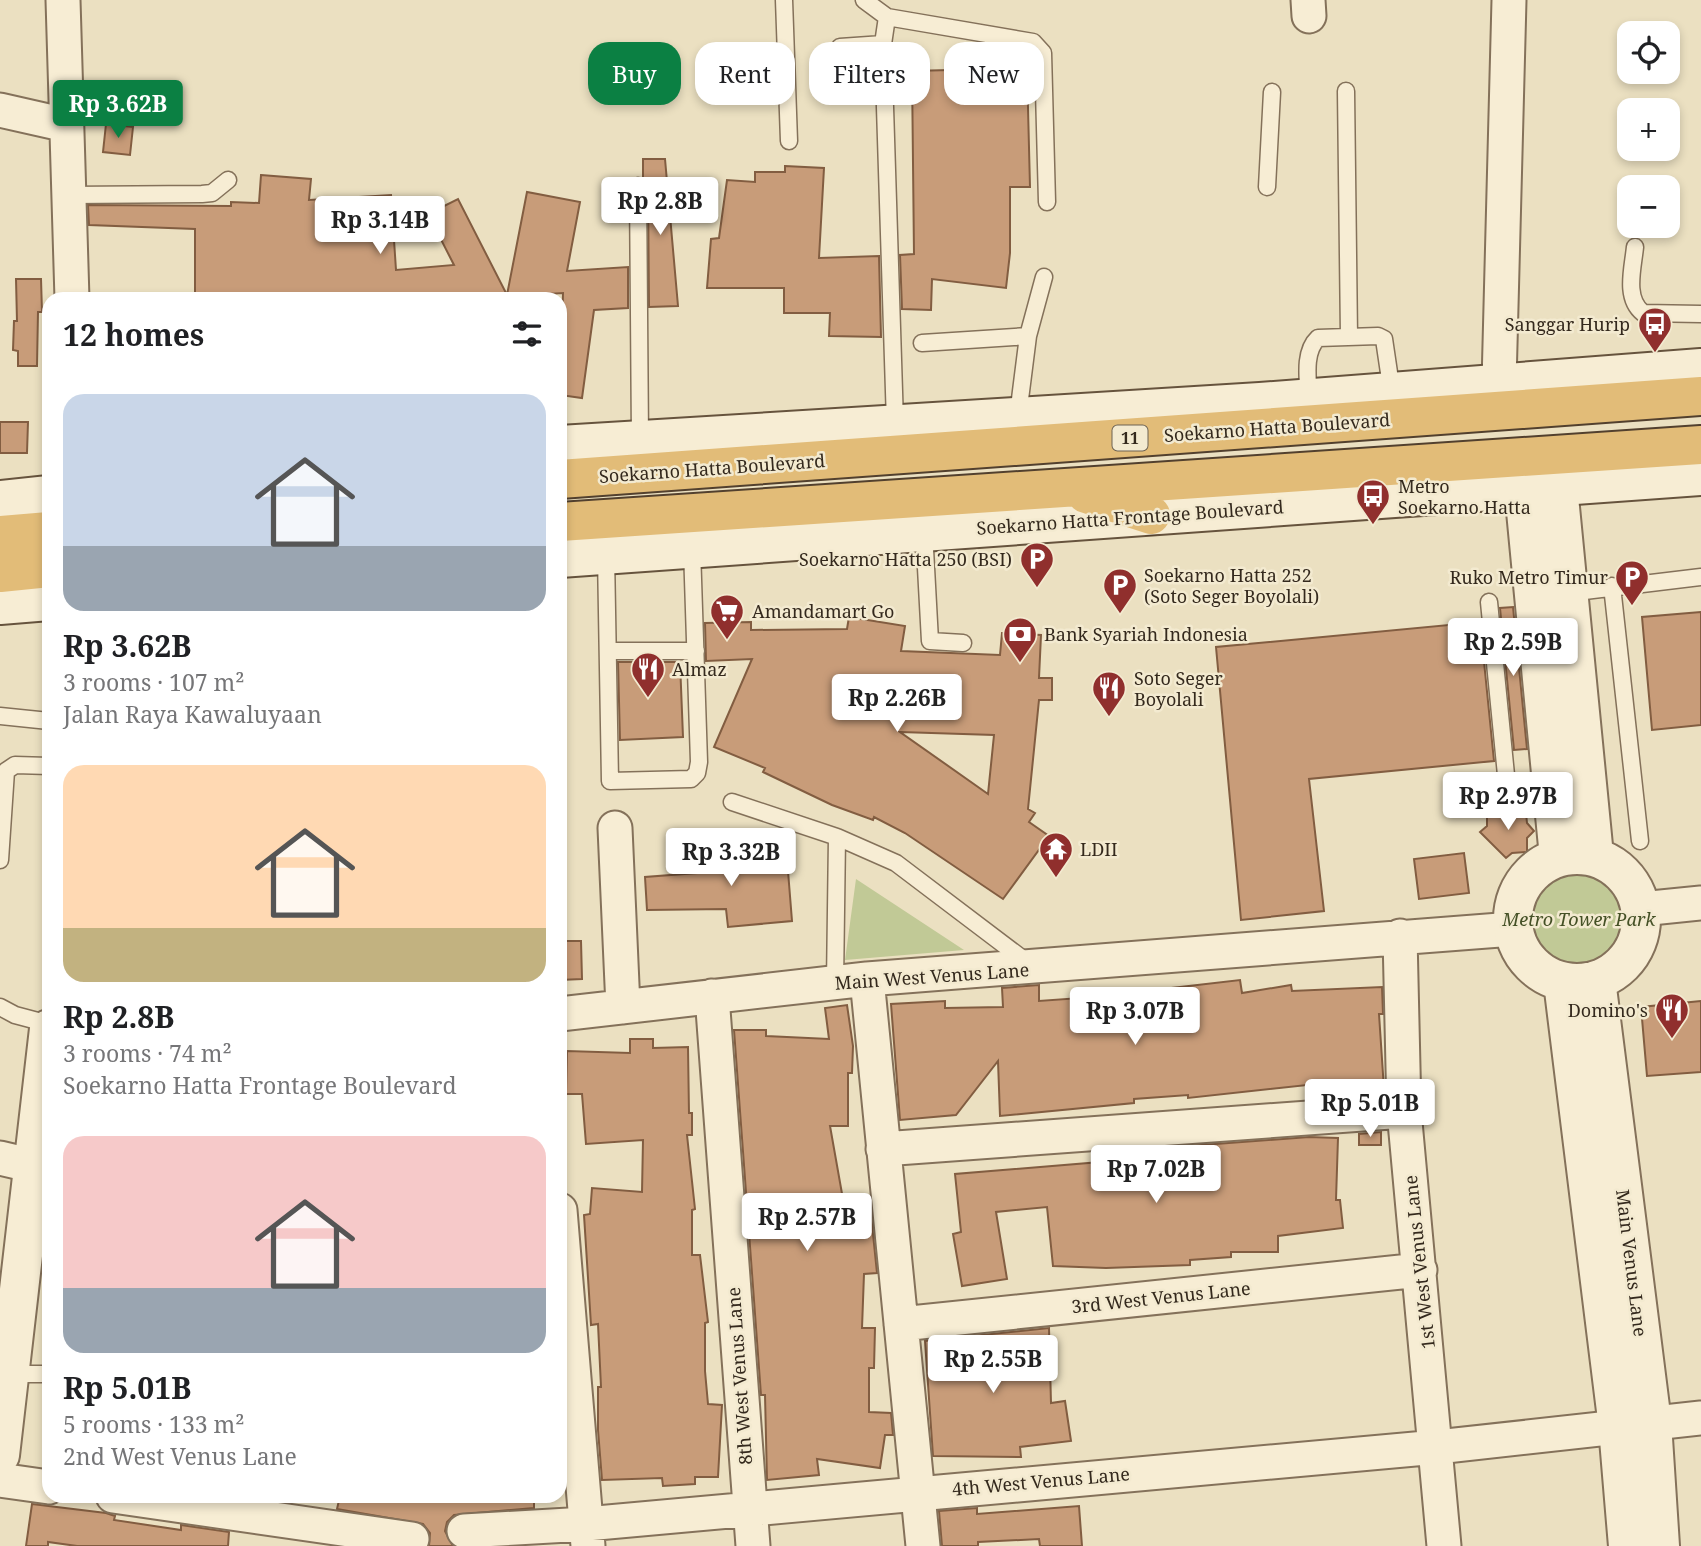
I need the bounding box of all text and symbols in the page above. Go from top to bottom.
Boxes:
map controls [1617,21,1680,238]
button: locate [1617,21,1680,84]
chip: Buy [588,42,681,105]
chip: Rent [695,42,795,105]
chip: Filters [809,42,930,105]
chip: New [944,42,1044,105]
pin: Rp 3.62B [46,80,190,140]
text: Rp 3.62B [69,87,167,119]
button: + [1617,98,1680,161]
button: − [1617,175,1680,238]
pin: Rp 2.8B [595,177,725,237]
text: Rp 2.8B [617,184,703,216]
pin: Rp 3.14B [308,196,452,256]
text: Rp 3.14B [331,203,429,235]
bus stop icon: Sanggar Hurip [1636,305,1674,354]
place label: Sanggar Hurip [1505,312,1630,336]
text: 12 homes [63,314,204,355]
icon: filters [508,315,546,353]
street label: Soekarno Hatta Boulevard [1163,407,1391,447]
road number: 11 [1112,426,1148,450]
icon: home [242,439,368,565]
street label: Soekarno Hatta Boulevard [598,448,826,488]
place label: Metro Soekarno Hatta [1398,474,1531,519]
bus stop icon: Metro Soekarno Hatta [1354,477,1392,526]
street label: Soekarno Hatta Frontage Boulevard [976,494,1284,540]
parking icon: Soekarno Hatta 250 (BSI) [1018,540,1056,589]
place label: Soekarno Hatta 250 (BSI) [799,547,1012,571]
parking icon: Ruko Metro Timur [1613,558,1651,607]
place label: Soekarno Hatta 252 (Soto Seger Boyolali) [1144,563,1319,608]
place label: Ruko Metro Timur [1449,565,1609,589]
parking icon: Soekarno Hatta 252 (Soto Seger Boyolali) [1101,566,1139,615]
supermarket icon: Amandamart Go [708,592,746,641]
place label: Amandamart Go [752,599,895,623]
bank icon: Bank Syariah Indonesia [1001,615,1039,664]
pin: Rp 2.59B [1441,618,1585,678]
place label: Bank Syariah Indonesia [1044,622,1248,646]
text: Rp 3.62B [63,625,191,666]
text: Rp 2.59B [1464,625,1562,657]
restaurant icon: Almaz [629,650,667,699]
place label: Almaz [672,657,727,681]
text: 3 rooms · 107 m² [63,666,245,698]
place label: Soto Seger Boyolali [1134,666,1223,711]
restaurant icon: Soto Seger Boyolali [1090,669,1128,718]
pin: Rp 2.26B [825,674,969,734]
text: Rp 2.26B [848,681,946,713]
text: Jalan Raya Kawaluyaan [63,698,322,730]
pin: Rp 2.97B [1436,772,1580,832]
text: Rp 2.97B [1459,779,1557,811]
icon: home [242,810,368,936]
pin: Rp 3.32B [659,828,803,888]
temple icon: LDII [1037,830,1075,879]
text: Rp 3.32B [682,835,780,867]
place label: LDII [1080,837,1118,861]
park label: Metro Tower Park [1501,907,1656,931]
street label: Main West Venus Lane [834,957,1030,995]
pin: Rp 3.07B [1063,988,1207,1047]
restaurant icon: Domino's [1653,991,1691,1040]
text: Rp 3.07B [1086,994,1184,1026]
text: Rp 2.8B [63,996,174,1037]
place label: Domino's [1568,998,1648,1022]
text: 3 rooms · 74 m² [63,1037,232,1069]
text: Soekarno Hatta Frontage Boulevard [63,1069,457,1101]
pin: Rp 5.01B [1298,1080,1442,1139]
text: Rp 5.01B [1321,1086,1419,1118]
pin: Rp 7.02B [1084,1146,1228,1205]
text: Rp 7.02B [1107,1152,1205,1184]
street label: 1st West Venus Lane [1398,1174,1440,1350]
icon: home [242,1181,368,1307]
street label: Main Venus Lane [1611,1188,1653,1338]
pin: Rp 2.57B [735,1194,879,1253]
text: Rp 2.57B [758,1200,856,1232]
street label: 3rd West Venus Lane [1070,1276,1252,1318]
street label: 8th West Venus Lane [721,1286,757,1466]
pin: Rp 2.55B [921,1336,1065,1395]
text: Rp 2.55B [944,1342,1042,1374]
text: Rp 5.01B [63,1367,191,1408]
text: 5 rooms · 133 m² [63,1408,245,1440]
text: 2nd West Venus Lane [63,1440,297,1472]
street label: 4th West Venus Lane [951,1461,1131,1501]

